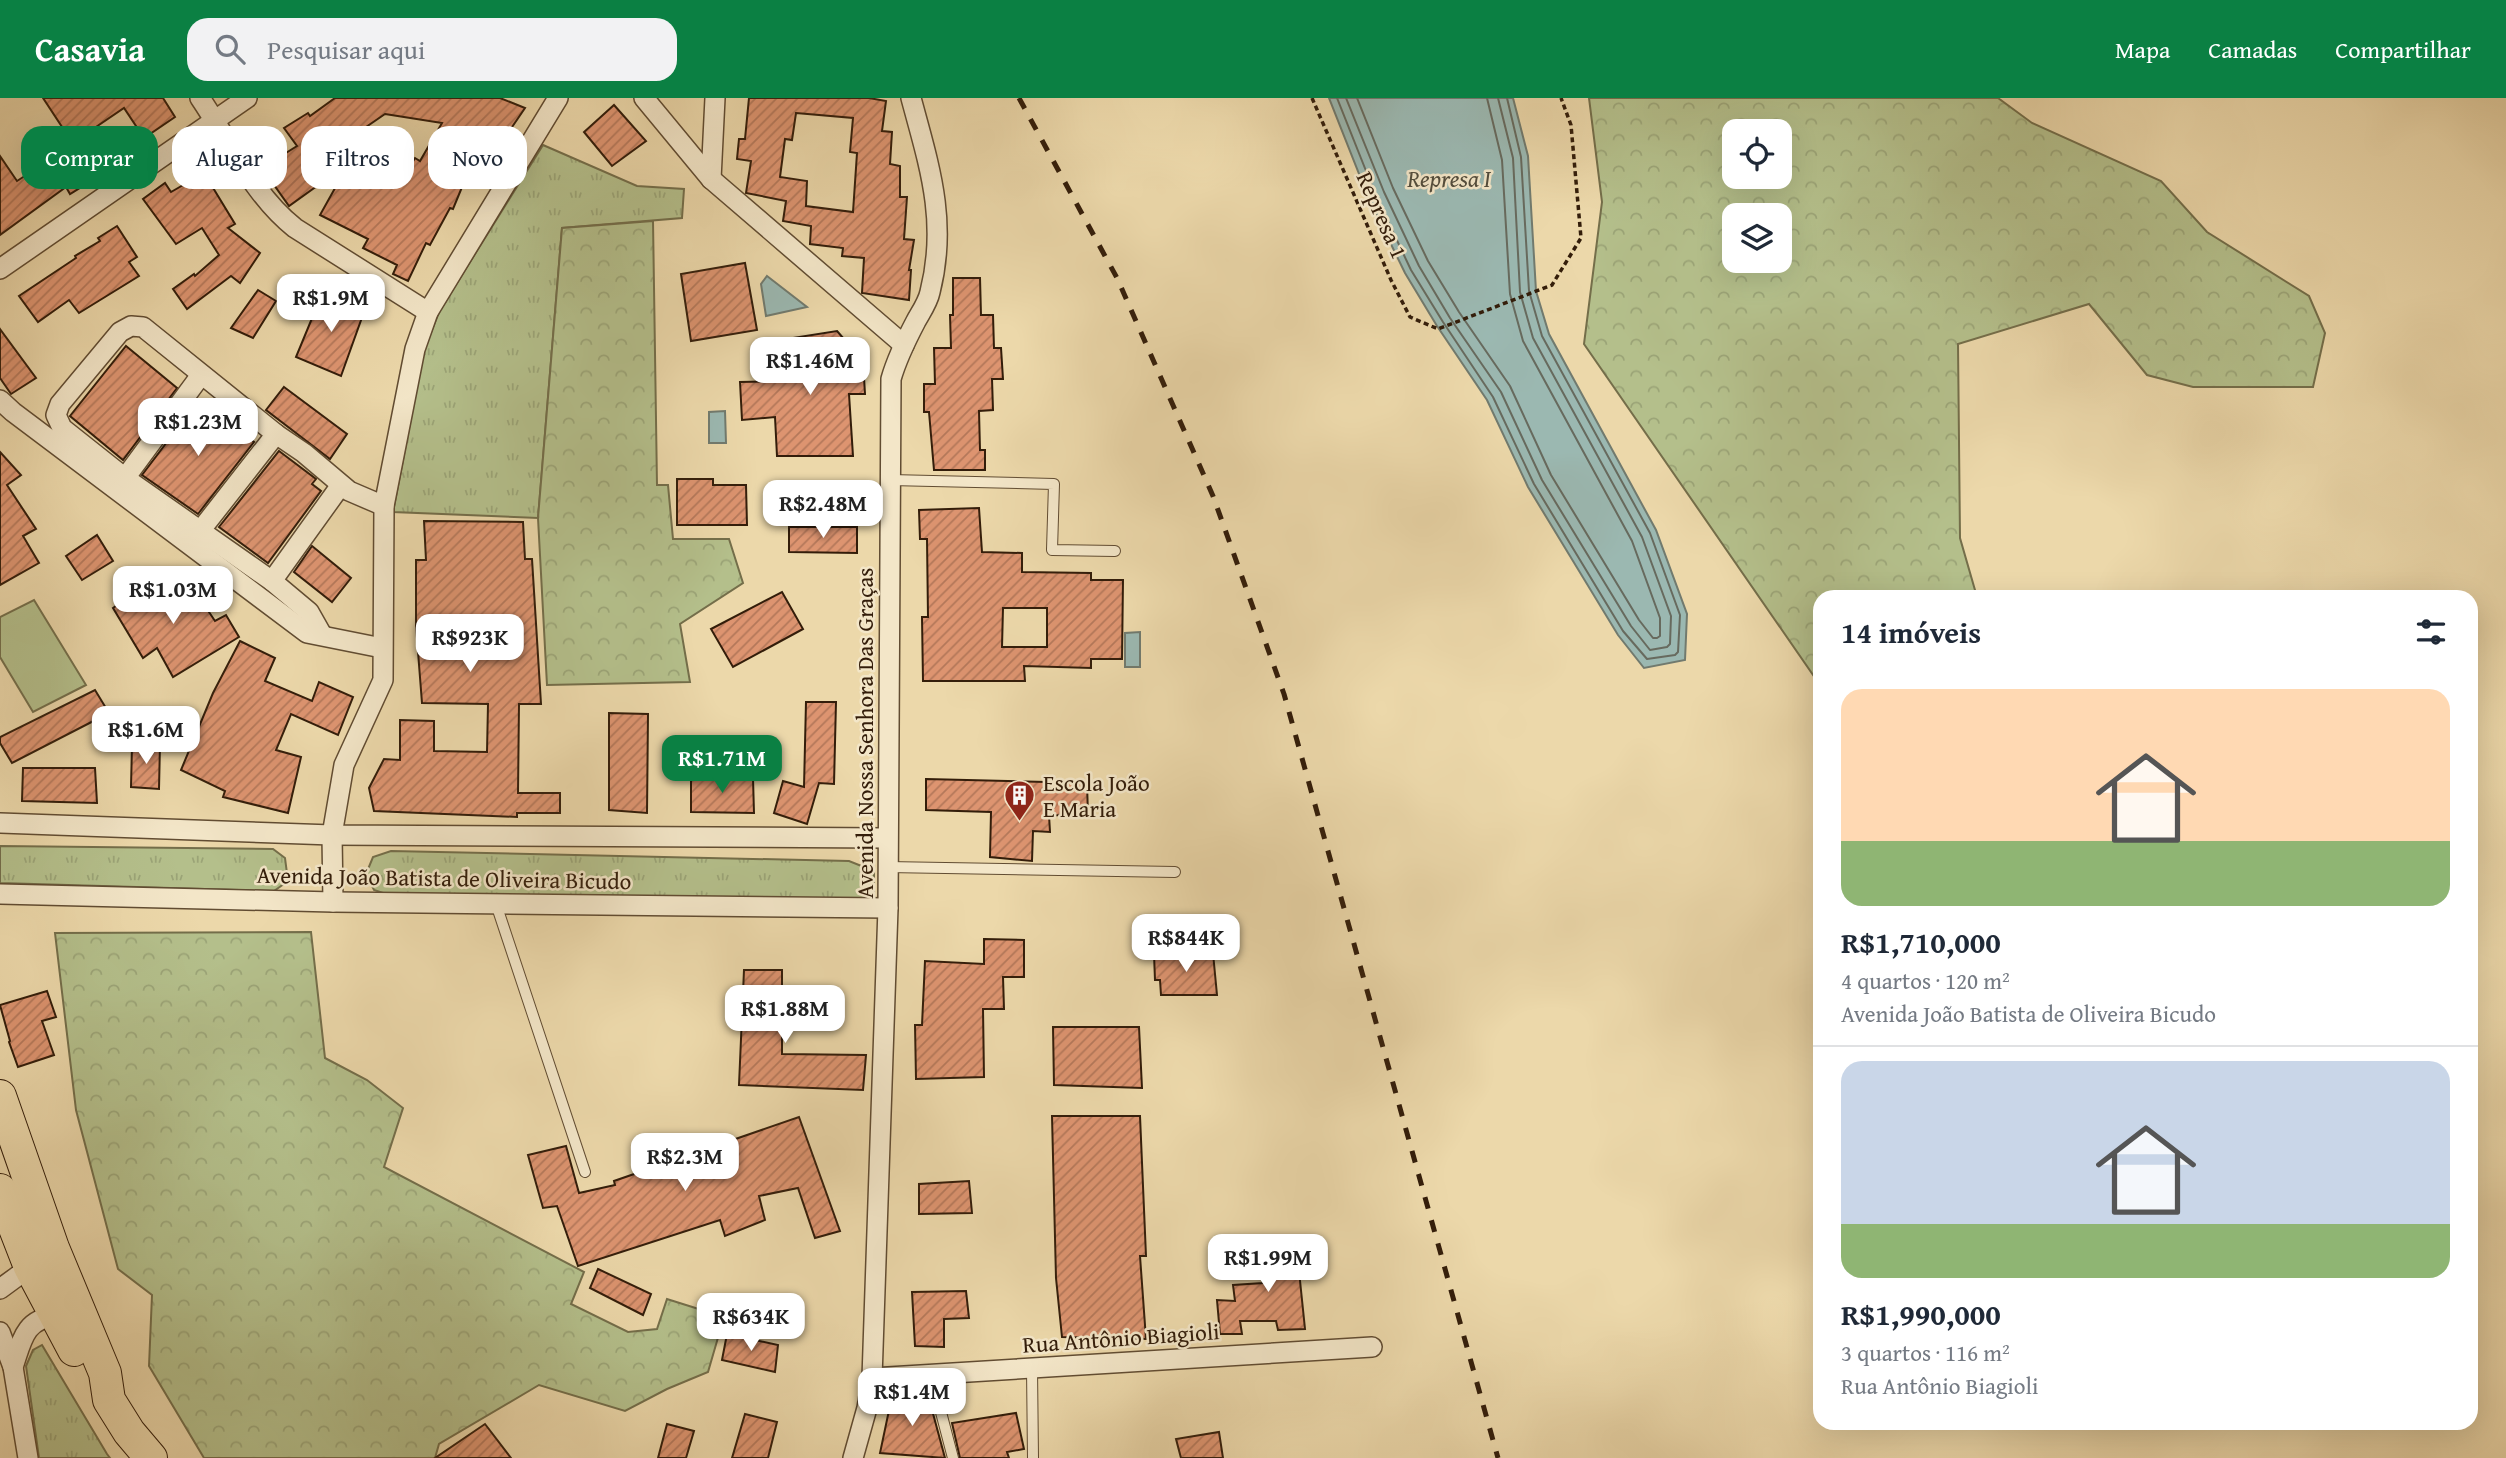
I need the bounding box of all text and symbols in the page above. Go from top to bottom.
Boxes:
search box [187,18,677,81]
text: Casavia [35,25,145,73]
icon: search [211,30,249,68]
text: Pesquisar aqui [267,30,425,69]
text: Mapa [2115,32,2170,67]
text: Camadas [2208,32,2297,67]
text: Compartilhar [2335,32,2471,67]
map controls [1722,119,1792,273]
button: locate [1722,119,1792,189]
chip: Comprar [21,126,158,189]
chip: Alugar [172,126,287,189]
chip: Filtros [301,126,414,189]
chip: Novo [428,126,527,189]
water label: Represa I [1406,161,1492,196]
street label: Represa 1 [1349,166,1416,264]
button: layers [1722,203,1792,273]
pin: R$1.9M [274,274,388,334]
text: R$1.9M [293,280,369,313]
pin: R$1.46M [745,338,875,397]
text: R$1.46M [766,343,854,376]
pin: R$1.23M [133,398,263,458]
text: R$1.23M [154,404,242,437]
pin: R$2.48M [758,480,888,540]
text: R$2.48M [779,486,867,519]
pin: R$1.03M [108,566,238,626]
street label: Avenida Nossa Senhora Das Graças [848,568,881,898]
text: R$1.03M [129,572,217,605]
text: 14 imóveis [1841,610,1981,654]
icon: filters [2412,613,2450,651]
pin: R$923K [413,614,527,674]
text: R$923K [432,620,508,653]
pin: R$1.6M [89,706,203,766]
text: R$1.6M [108,712,184,745]
icon: home [2083,735,2209,861]
pin: R$1.71M [657,736,787,795]
text: R$1.71M [678,741,766,774]
place label: Escola João E Maria [1043,766,1150,825]
building icon: Escola João E Maria [1003,779,1037,823]
street label: Avenida João Batista de Oliveira Bicudo [256,858,632,897]
pin: R$844K [1129,914,1243,974]
text: R$844K [1148,920,1224,953]
text: R$1,710,000 [1841,920,2001,964]
text: 4 quartos · 120 m² [1841,964,2010,997]
pin: R$1.88M [720,986,850,1045]
text: R$1.88M [741,991,829,1024]
text: Avenida João Batista de Oliveira Bicudo [1841,997,2216,1030]
icon: home [2083,1107,2209,1233]
pin: R$2.3M [628,1134,742,1193]
text: R$2.3M [647,1139,723,1172]
pin: R$1.99M [1203,1234,1333,1294]
text: R$1.99M [1224,1240,1312,1273]
text: R$1,990,000 [1841,1292,2001,1336]
pin: R$634K [694,1294,808,1353]
text: R$634K [713,1299,789,1332]
street label: Rua Antônio Biagioli [1021,1314,1221,1361]
text: 3 quartos · 116 m² [1841,1336,2010,1369]
pin: R$1.4M [855,1368,969,1428]
text: Rua Antônio Biagioli [1841,1369,2038,1402]
text: R$1.4M [874,1374,950,1407]

